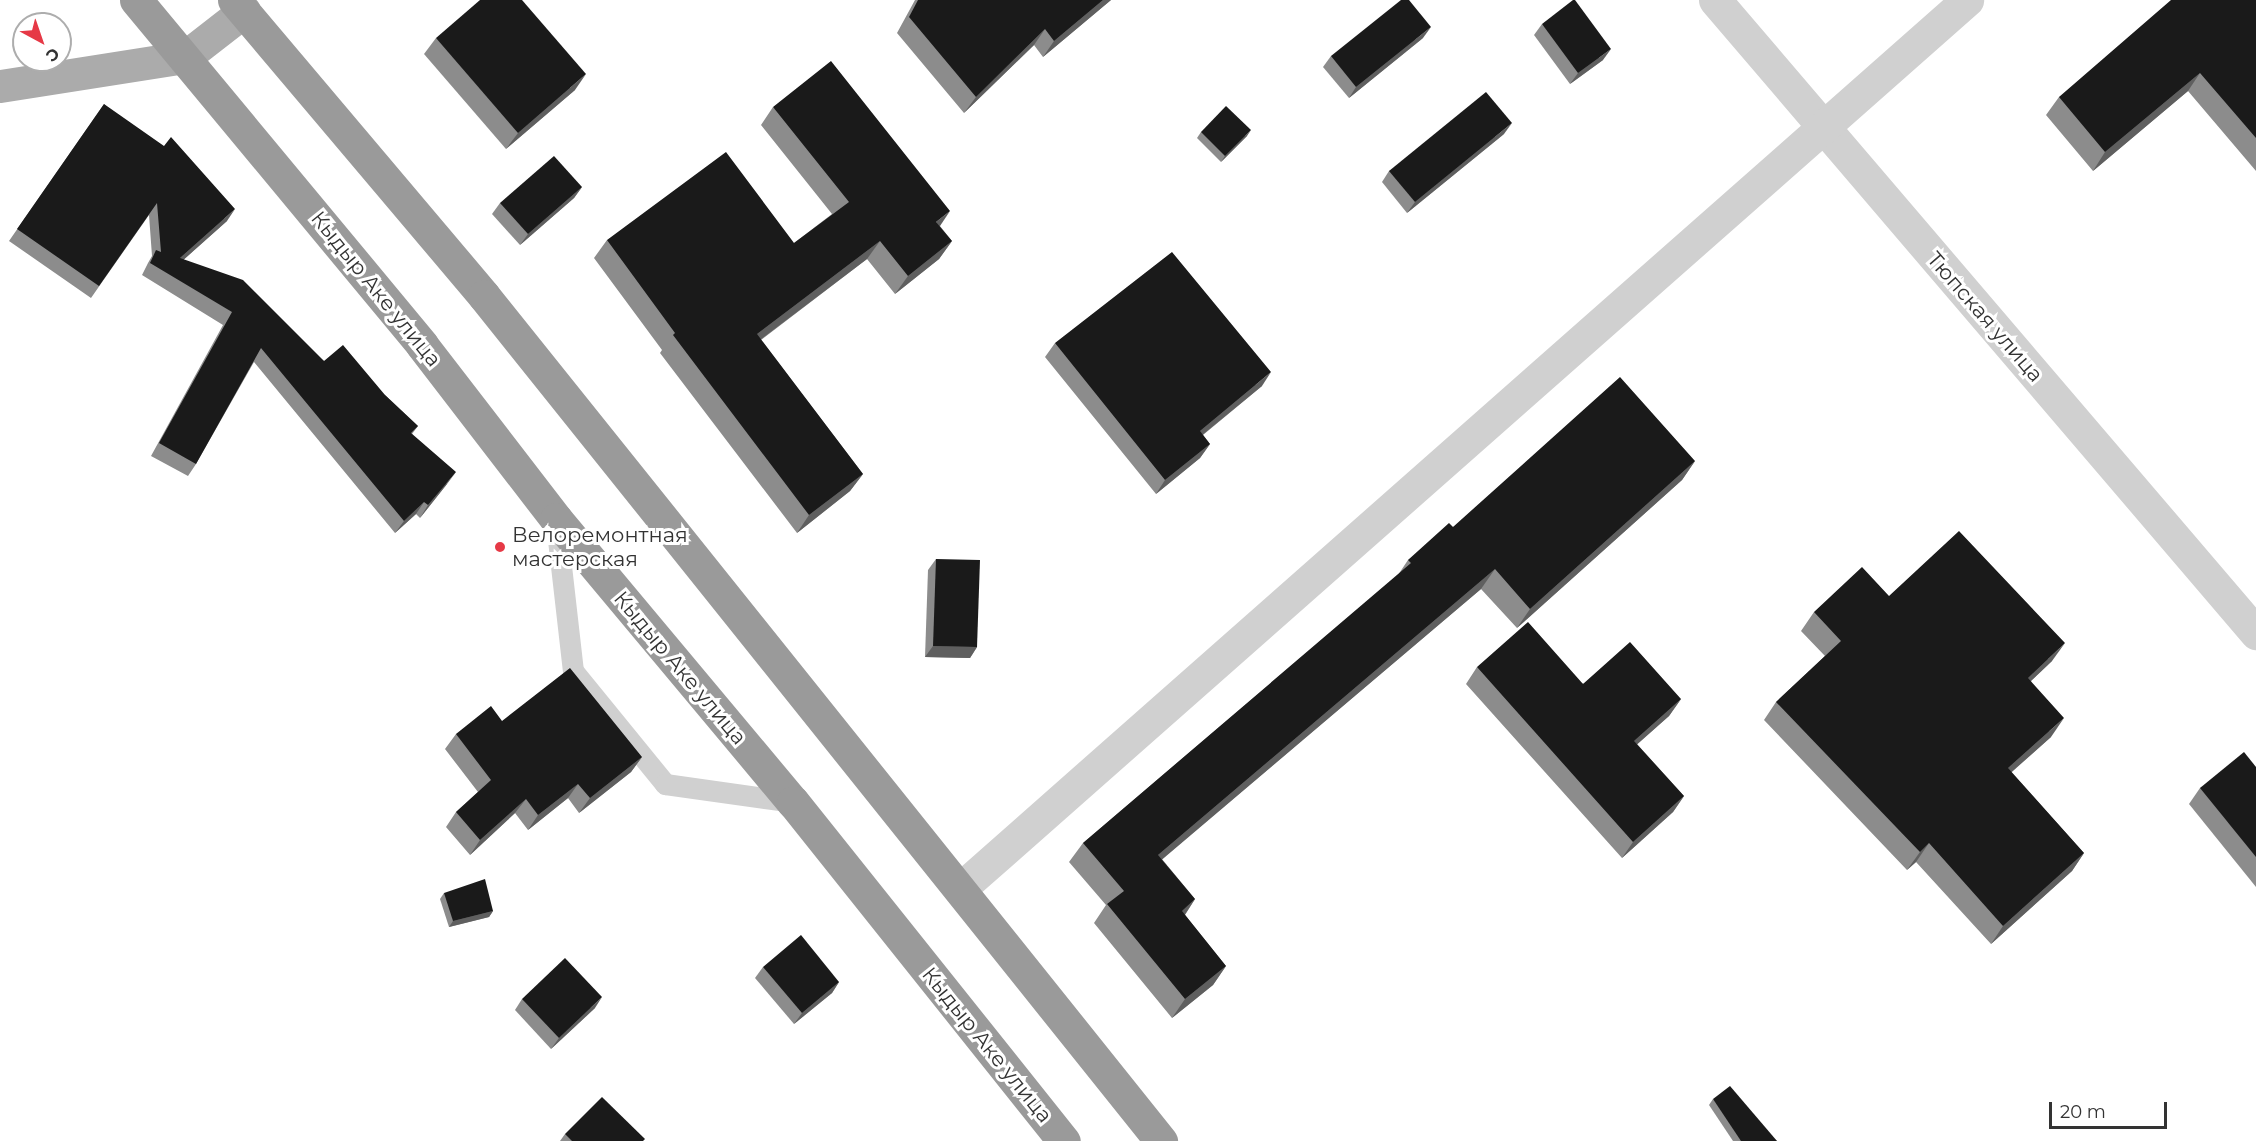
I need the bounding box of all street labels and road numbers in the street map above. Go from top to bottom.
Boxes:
street label: Кыдыр Аке улица [306,206,446,372]
street label: Тюпская улица [1922,247,2048,387]
street label: Кыдыр Аке улица [608,586,752,750]
street label: Кыдыр Аке улица [917,962,1057,1128]

